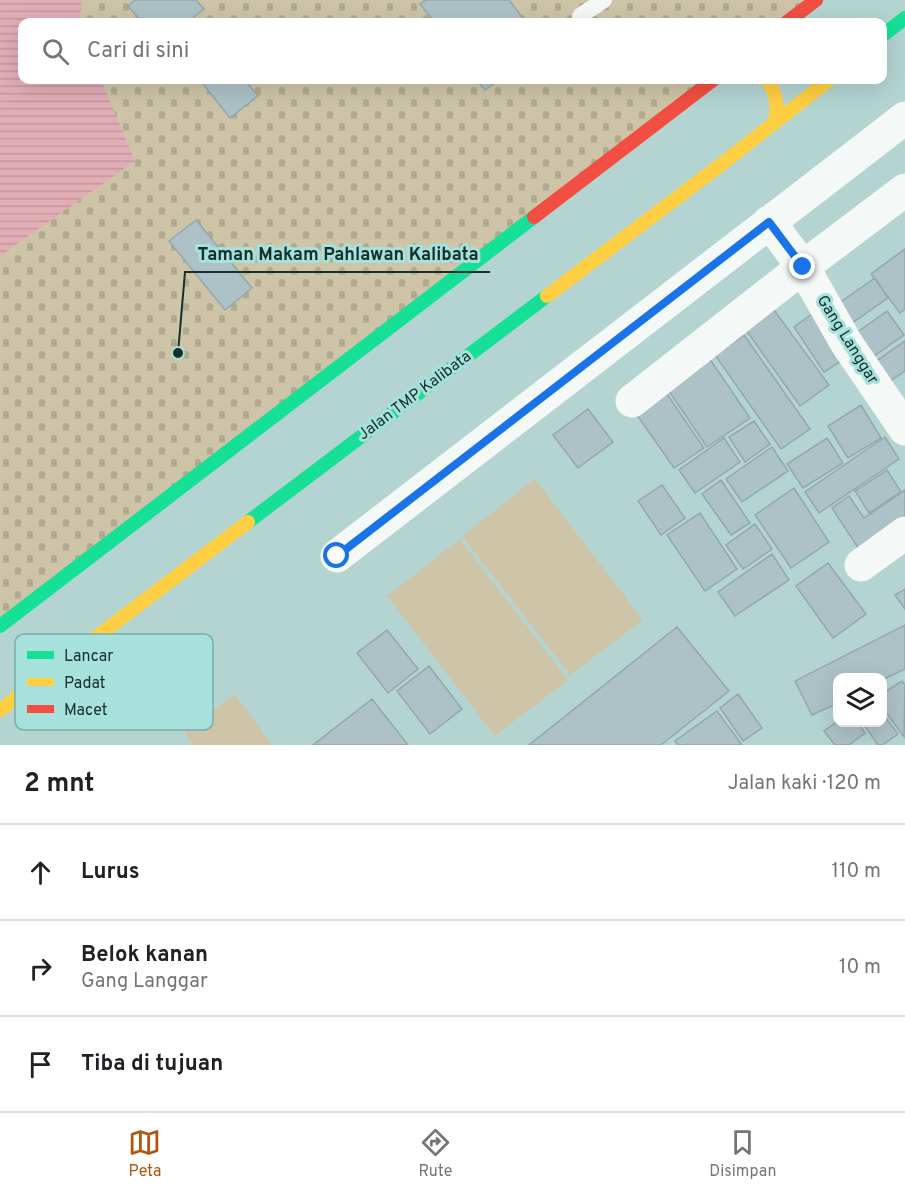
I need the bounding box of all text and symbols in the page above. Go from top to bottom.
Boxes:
search box [18,18,887,84]
icon: search [39,35,72,68]
text: Cari di sini [87,38,189,65]
callout: Taman Makam Pahlawan Kalibata [185,236,490,272]
text: Taman Makam Pahlawan Kalibata [197,244,479,267]
route end [789,253,815,279]
street label: Gang Langgar [812,292,882,388]
street label: Jalan TMP Kalibata [354,347,476,445]
route start [323,542,349,568]
legend [15,634,213,730]
text: Lancar [64,647,114,667]
map controls [833,673,887,727]
button: layers [833,673,887,727]
text: Padat [64,674,106,694]
text: Macet [64,701,108,721]
text: 2 mnt [24,768,95,801]
text: Jalan kaki · 120 m [728,771,881,797]
icon: ahead [24,856,57,889]
text: Lurus [81,859,140,886]
text: 110 m [832,859,881,885]
text: Belok kanan [81,942,208,969]
icon: right [24,952,57,985]
text: 10 m [839,955,881,981]
text: Gang Langgar [81,969,208,995]
icon: arrive [24,1048,57,1081]
text: Tiba di tujuan [81,1051,223,1078]
tab: Peta [128,1126,161,1182]
tab: Rute [418,1126,452,1182]
tab: Disimpan [709,1126,776,1182]

